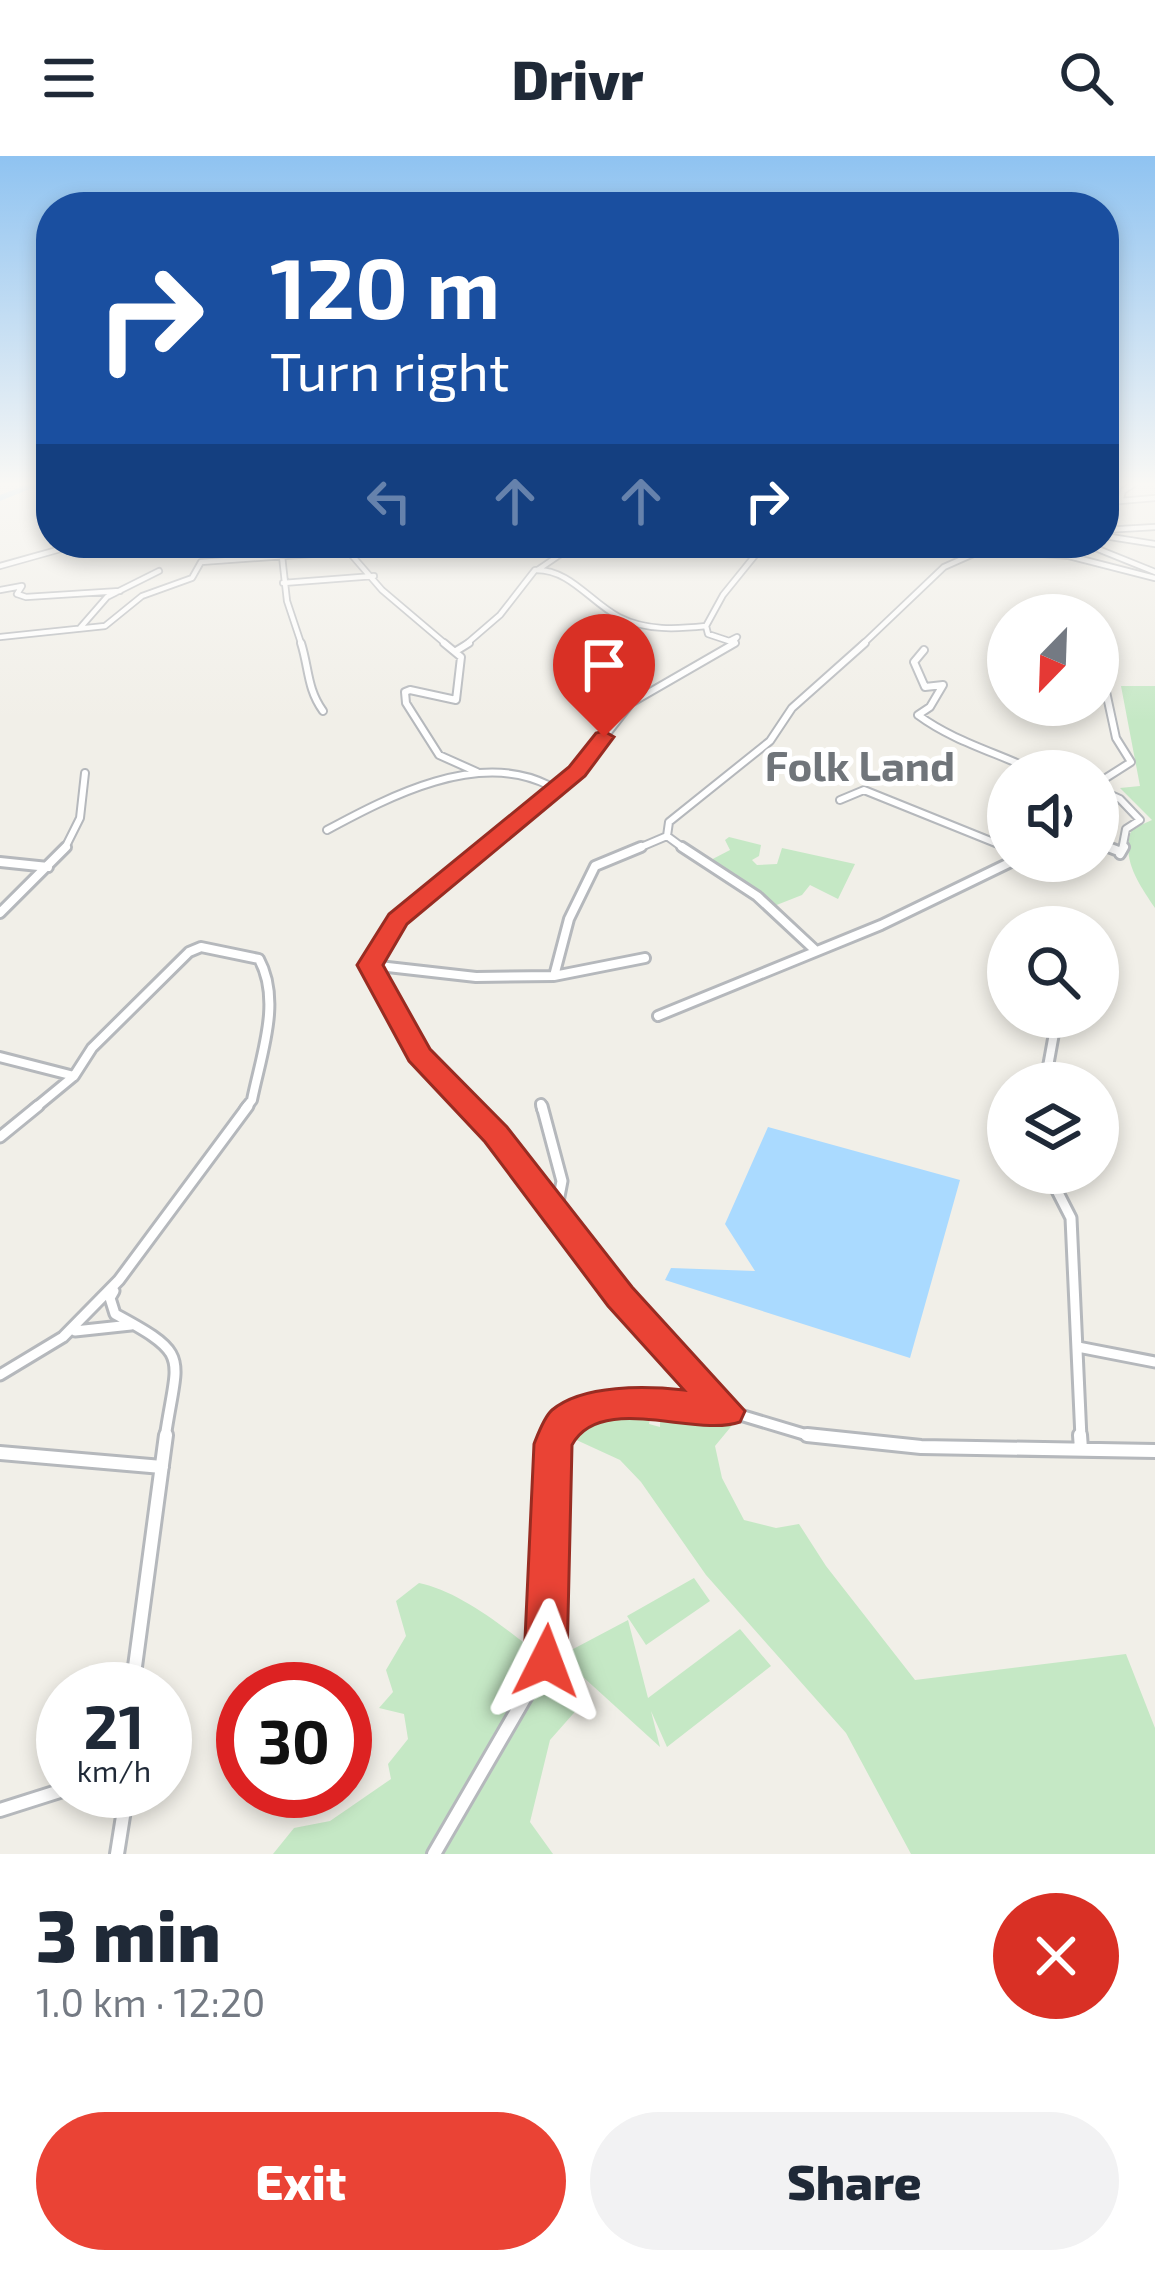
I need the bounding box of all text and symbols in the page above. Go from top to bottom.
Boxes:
icon: menu [36,45,102,111]
icon: search [1053,45,1119,111]
text: Drivr [511,46,644,111]
text: 120 m [270,235,500,336]
icon: right [72,240,228,396]
text: Turn right [270,337,510,402]
icon: left [356,468,422,534]
icon: ahead [482,468,548,534]
icon: ahead [608,468,674,534]
icon: right [734,468,800,534]
north arrow [987,594,1119,726]
map controls [987,594,1119,1194]
pin [553,614,655,737]
icon: arrive [571,632,637,698]
district label: Folk Land [765,739,955,789]
button: sound [987,750,1119,882]
button: search [987,906,1119,1038]
button: layers [987,1062,1119,1194]
position arrow [483,1598,609,1724]
speed limit sign: 30 [216,1662,372,1818]
text: 21 [84,1689,144,1761]
text: km/h [77,1752,151,1788]
text: 3 min [36,1890,221,1976]
button: close [993,1893,1119,2019]
text: 1.0 km · 12:20 [36,1978,265,2025]
button: Exit [36,2112,566,2250]
button: Share [590,2112,1119,2250]

